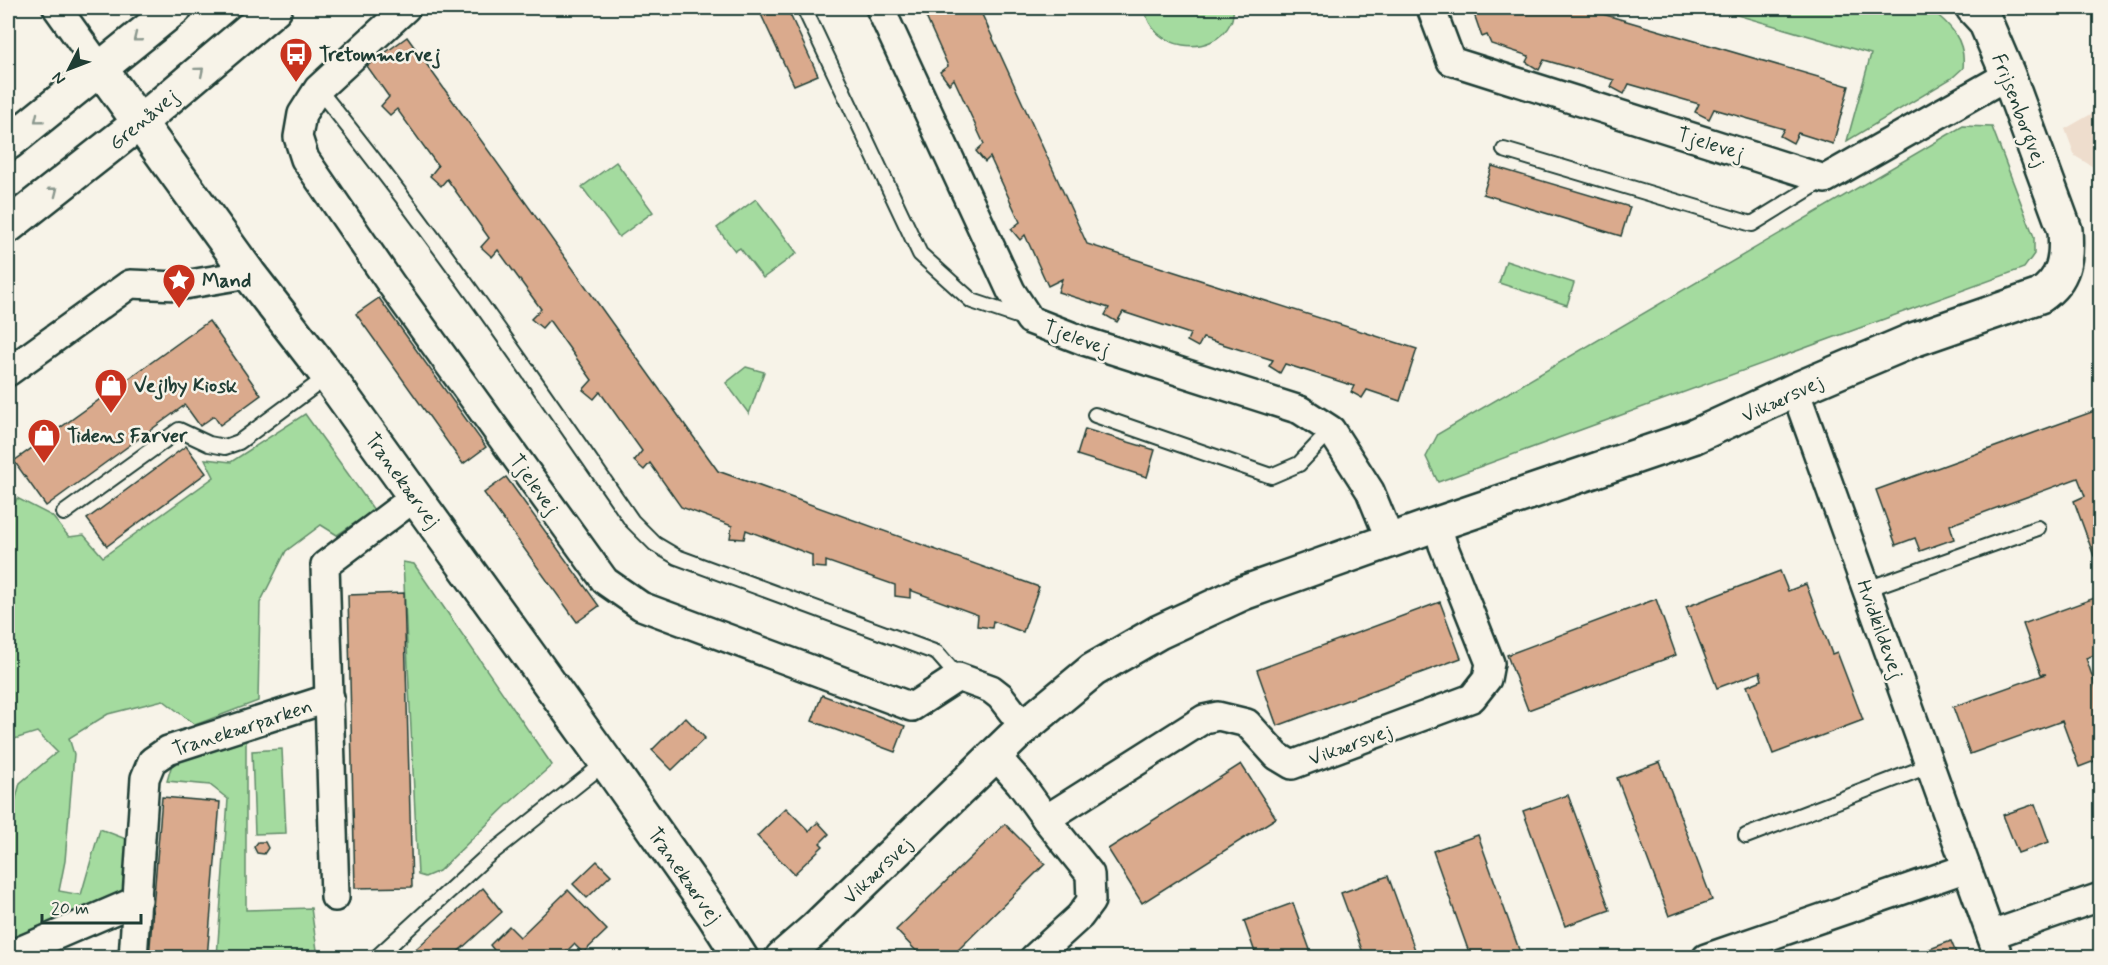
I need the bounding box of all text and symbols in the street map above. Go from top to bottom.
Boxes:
one-way arrow [133,31,144,42]
bus stop icon: Tretommervej [278,36,314,83]
north arrow [39,39,99,99]
place label: Tretommervej [319,42,441,69]
street label: Frijsenborgvej [1983,50,2053,172]
text: N [48,67,70,89]
one-way arrow [193,68,204,79]
street label: Grenåvej [104,83,184,157]
one-way arrow [34,111,45,122]
street label: Tjelevej [1674,121,1747,167]
one-way arrow [48,187,59,198]
place icon: Mand [161,262,197,309]
place label: Mand [202,268,252,295]
street label: Tjelevej [1039,314,1114,363]
shop icon: Vejlby Kiosk [93,367,129,414]
street label: Vikærsvej [1737,369,1828,430]
place label: Vejlby Kiosk [134,373,238,400]
shop icon: Tidens Farver [26,417,62,464]
place label: Tidens Farver [67,423,188,450]
street label: Tranekærvej [358,428,446,534]
street label: Tjelevej [503,449,565,521]
street label: Hvidkildevej [1849,576,1910,683]
street label: Tranekærparken [169,693,316,764]
street label: Vikærsvej [1305,718,1396,773]
street label: Tranekærvej [641,822,727,929]
street label: Vikærsvej [837,831,919,911]
scale bar [42,887,141,925]
text: 20 m [51,897,89,921]

